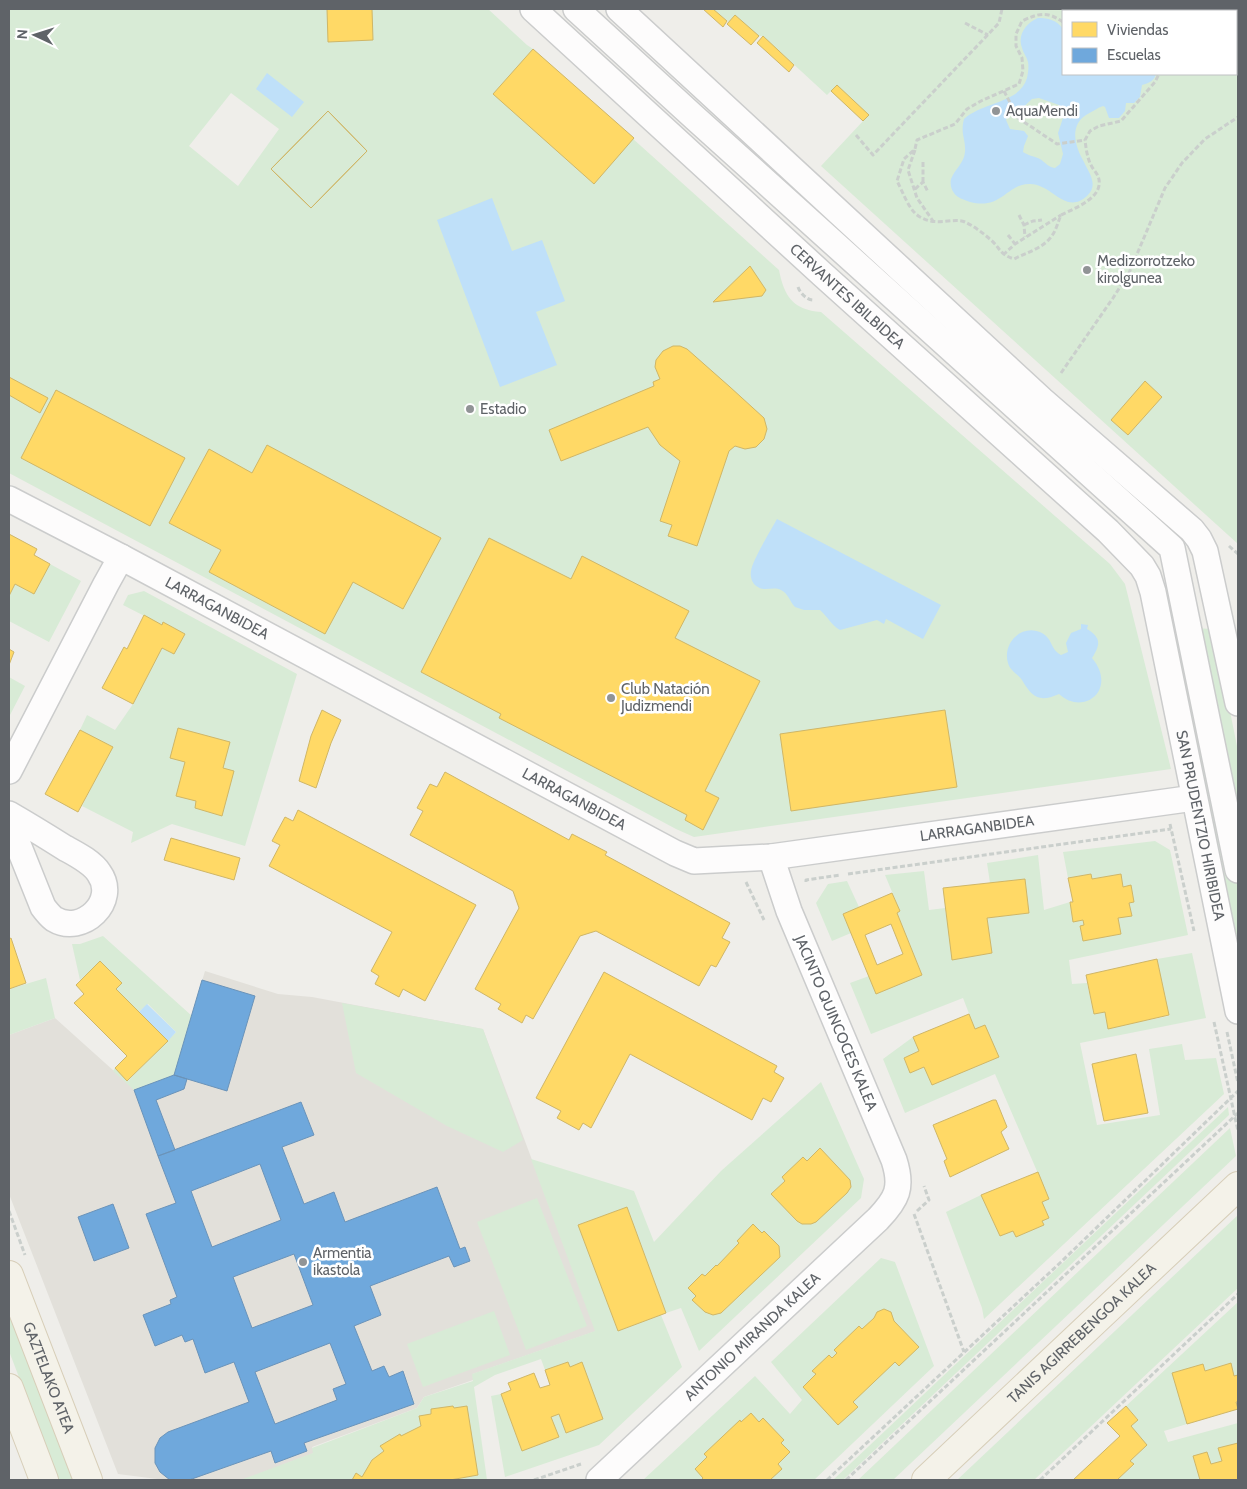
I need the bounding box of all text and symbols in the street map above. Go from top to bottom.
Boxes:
north arrow [10,10,60,60]
legend [1062,10,1237,75]
text: Viviendas [1107,21,1168,39]
text: N [13,29,31,40]
text: Escuelas [1107,46,1161,64]
place label: AquaMendi [1006,102,1078,120]
marker: AquaMendi [990,105,1002,117]
street label: CERVANTES IBILBIDEA [786,240,909,354]
place label: Medizorrotzeko kirolgunea [1097,252,1195,287]
marker: Medizorrotzeko kirolgunea [1081,264,1093,276]
place label: Estadio [480,400,526,418]
marker: Estadio [464,403,476,415]
street label: LARRAGANBIDEA [162,573,273,644]
place label: Club Natación Judizmendi [620,680,710,715]
marker: Club Natación Judizmendi [605,692,617,704]
street label: SAN PRUDENTZIO HIRIBIDEA [1172,729,1229,923]
street label: LARRAGANBIDEA [519,764,630,835]
street label: LARRAGANBIDEA [919,811,1036,845]
street label: JACINTO QUINCOCES KALEA [790,932,881,1114]
place label: Armentia ikastola [313,1244,372,1279]
marker: Armentia ikastola [297,1256,309,1268]
street label: TANIS AGIRREBENGOA KALEA [1004,1259,1160,1407]
street label: ANTONIO MIRANDA KALEA [681,1268,825,1404]
street label: GAZTELAKO ATEA [19,1319,78,1436]

